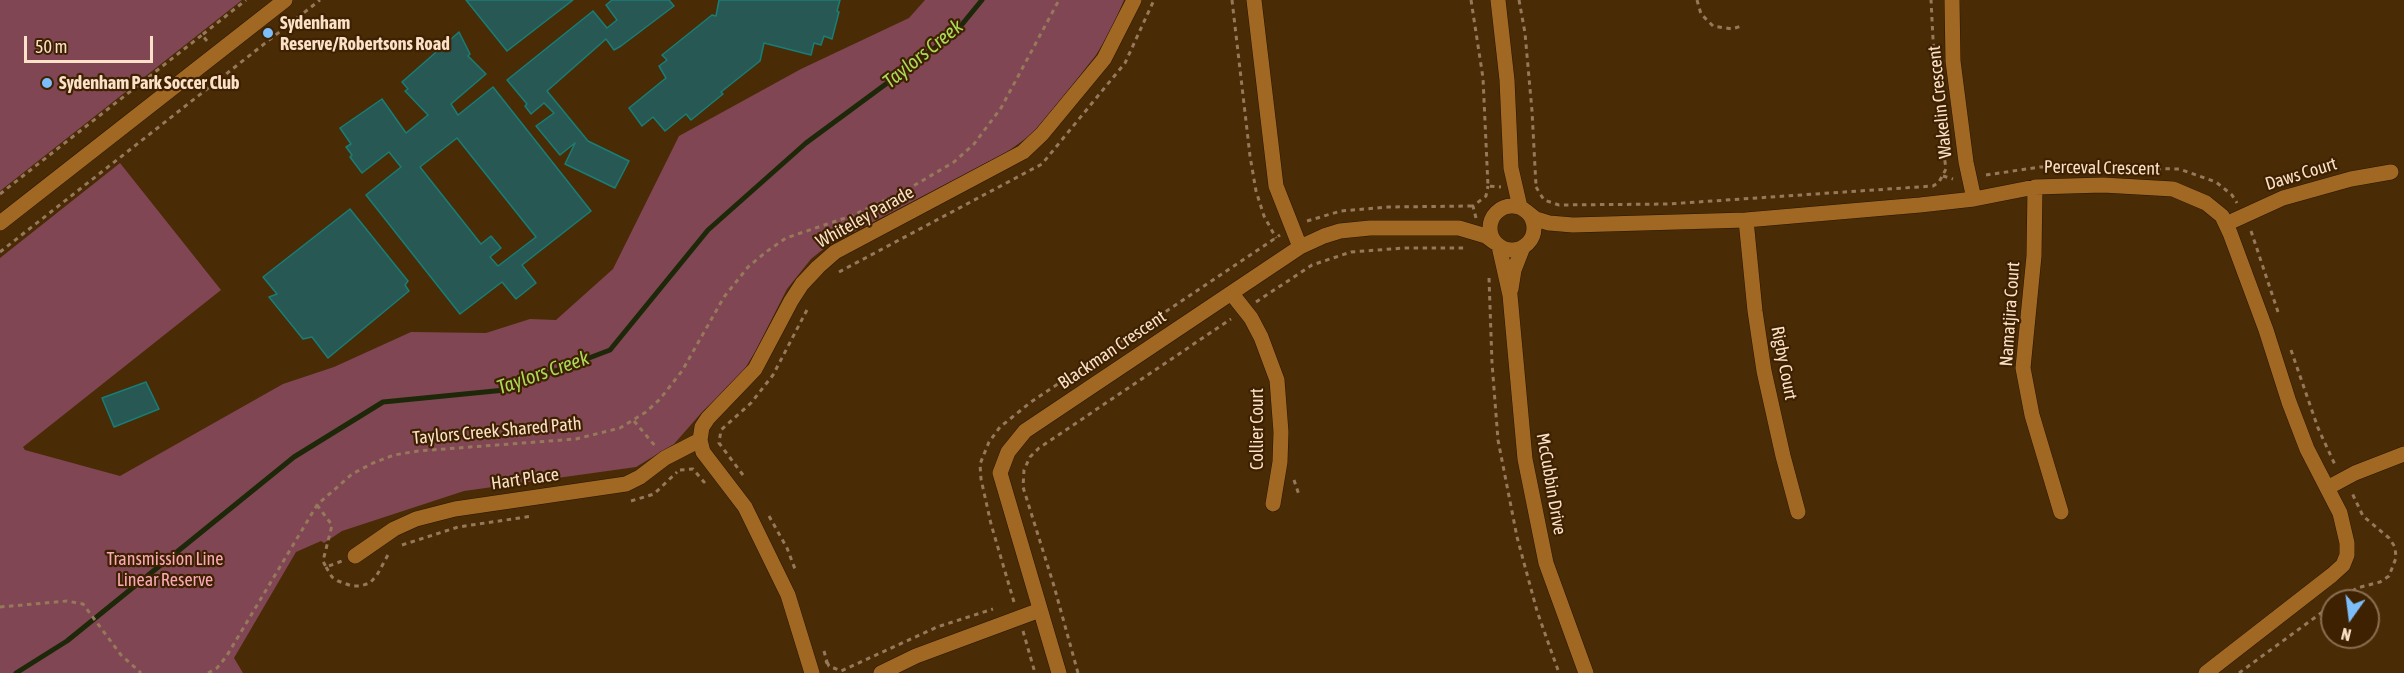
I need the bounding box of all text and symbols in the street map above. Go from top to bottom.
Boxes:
place label: Sydenham Reserve/Robertsons Road [280,12,450,54]
water label: Taylors Creek [878,14,968,94]
scale bar [27,24,156,62]
marker: Sydenham Reserve/Robertsons Road [261,26,275,40]
text: 50 m [35,36,67,57]
street label: Wakelin Crescent [1923,44,1957,160]
place label: Sydenham Park Soccer Club [59,72,239,94]
marker: Sydenham Park Soccer Club [40,76,54,90]
street label: Daws Court [2263,153,2339,195]
street label: Perceval Crescent [2044,156,2160,180]
street label: Whiteley Parade [812,181,918,253]
street label: Namatjira Court [1996,261,2024,367]
street label: Blackman Crescent [1054,306,1170,394]
street label: Rigby Court [1766,324,1802,402]
water label: Taylors Creek [494,346,592,400]
street label: Collier Court [1246,388,1268,470]
street label: Taylors Creek Shared Path [412,413,582,449]
street label: McCubbin Drive [1531,431,1571,537]
street label: Hart Place [490,464,560,494]
park label: Transmission Line Linear Reserve [107,548,223,590]
north arrow [2320,589,2380,649]
text: N [2339,625,2353,644]

